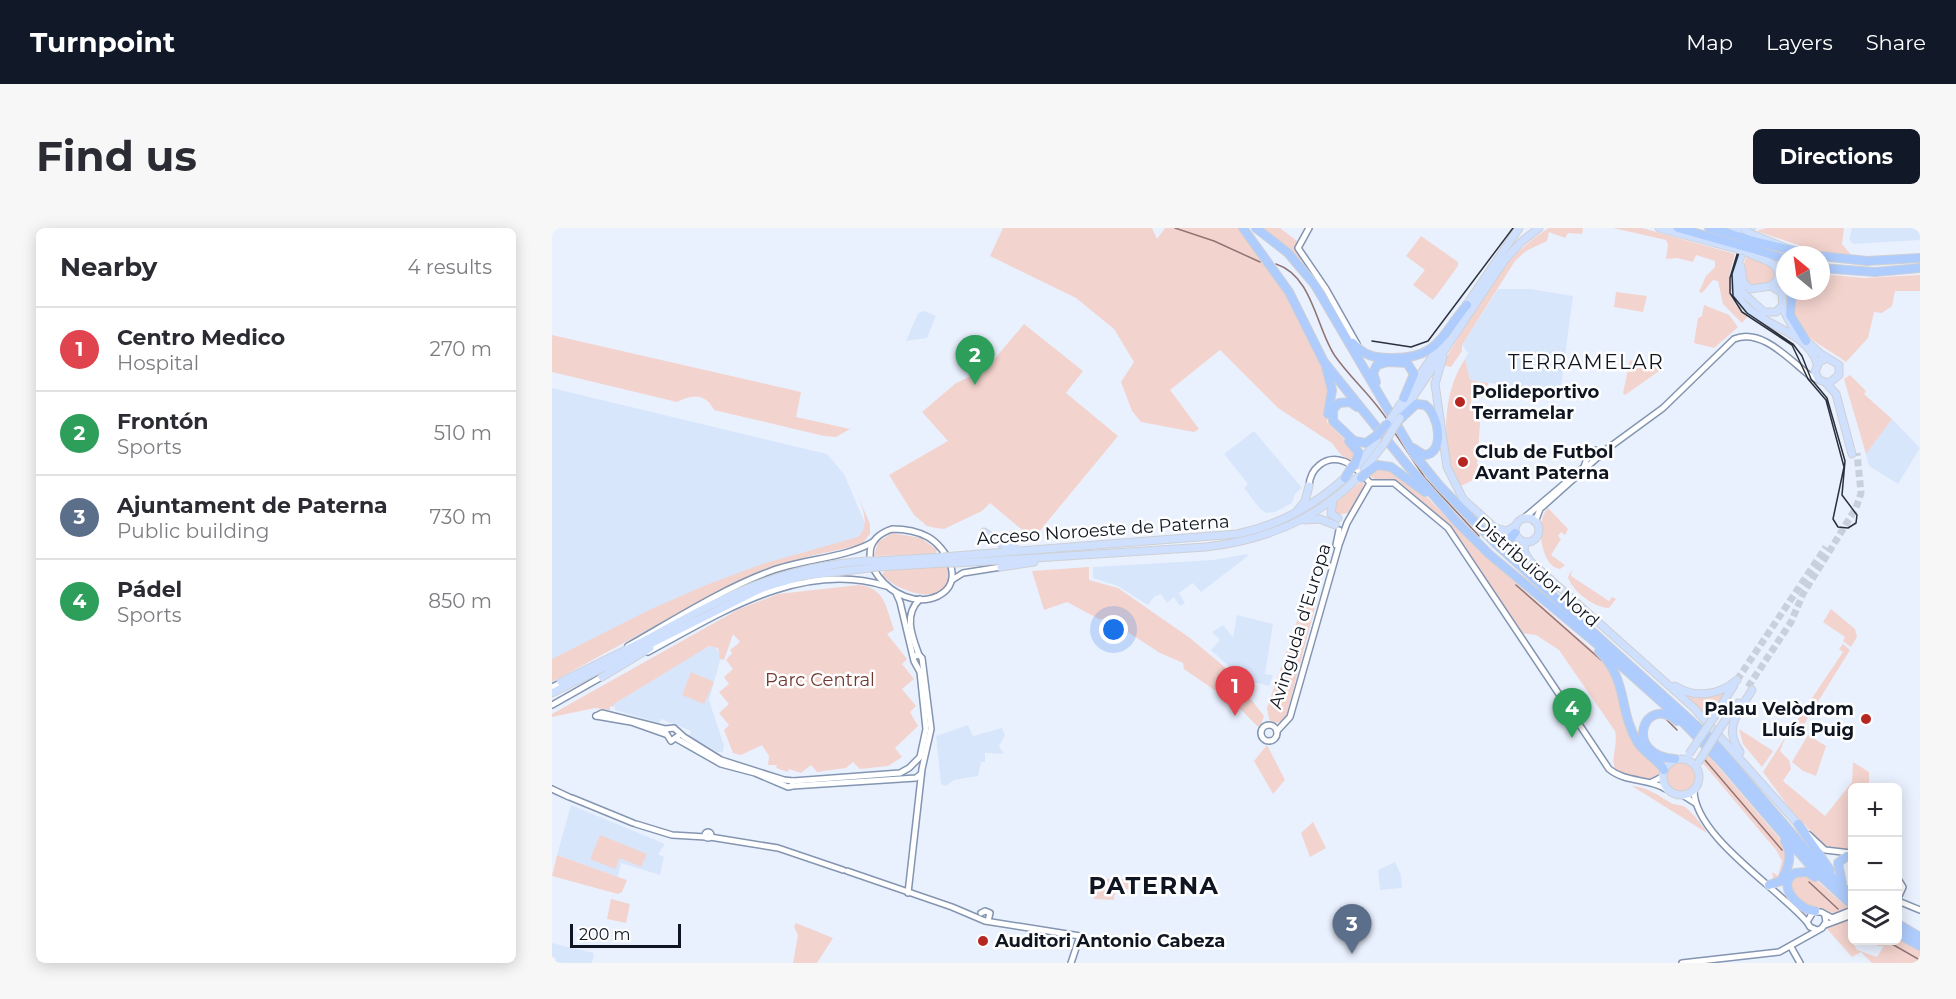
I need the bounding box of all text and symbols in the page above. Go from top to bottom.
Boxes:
text: Turnpoint [30,25,175,59]
text: Map [1686,30,1733,55]
text: Layers [1766,30,1833,55]
text: Share [1866,30,1926,55]
button: Directions [1753,129,1920,184]
text: Find us [36,130,197,182]
north arrow [1776,246,1830,300]
text: Nearby [60,251,157,283]
text: 4 results [407,255,492,279]
text: Centro Medico [117,324,285,351]
pin: 2 [956,336,994,385]
text: 1 [76,337,83,361]
text: 270 m [430,337,492,361]
district label: TERRAMELAR [1508,350,1664,374]
text: Hospital [117,351,199,375]
place label: Polideportivo Terramelar [1472,381,1599,424]
marker: Polideportivo Terramelar [1453,395,1467,409]
text: Frontón [117,408,209,435]
text: 2 [74,421,85,445]
text: 510 m [434,421,492,445]
text: Sports [117,435,182,459]
place label: Club de Futbol Avant Paterna [1474,441,1613,484]
marker: Club de Futbol Avant Paterna [1456,455,1470,469]
text: Ajuntament de Paterna [117,492,388,519]
text: 3 [74,505,85,529]
text: 730 m [429,505,492,529]
street label: Acceso Noroeste de Paterna [976,510,1230,550]
street label: Distribuïdor Nord [1470,512,1604,632]
text: Public building [117,519,270,543]
street label: Avinguda d'Europa [1264,541,1336,711]
text: Pádel [117,576,182,603]
text: 4 [73,589,86,613]
text: 850 m [428,589,492,613]
text: Sports [117,603,182,627]
your location [1099,615,1128,644]
pin: 1 [1216,666,1254,716]
park label: Parc Central [765,669,875,691]
pin: 4 [1552,688,1592,738]
place label: Palau Velòdrom Lluís Puig [1704,698,1854,741]
marker: Palau Velòdrom Lluís Puig [1859,712,1873,726]
map controls [1848,783,1902,945]
button: + [1848,783,1902,837]
button: − [1848,837,1902,891]
district label: PATERNA [1089,871,1219,900]
button: layers [1848,891,1902,945]
pin: 3 [1332,904,1372,954]
scale bar [570,921,681,948]
text: 200 m [579,925,630,944]
place label: Auditori Antonio Cabeza [994,930,1225,952]
marker: Auditori Antonio Cabeza [976,934,990,948]

